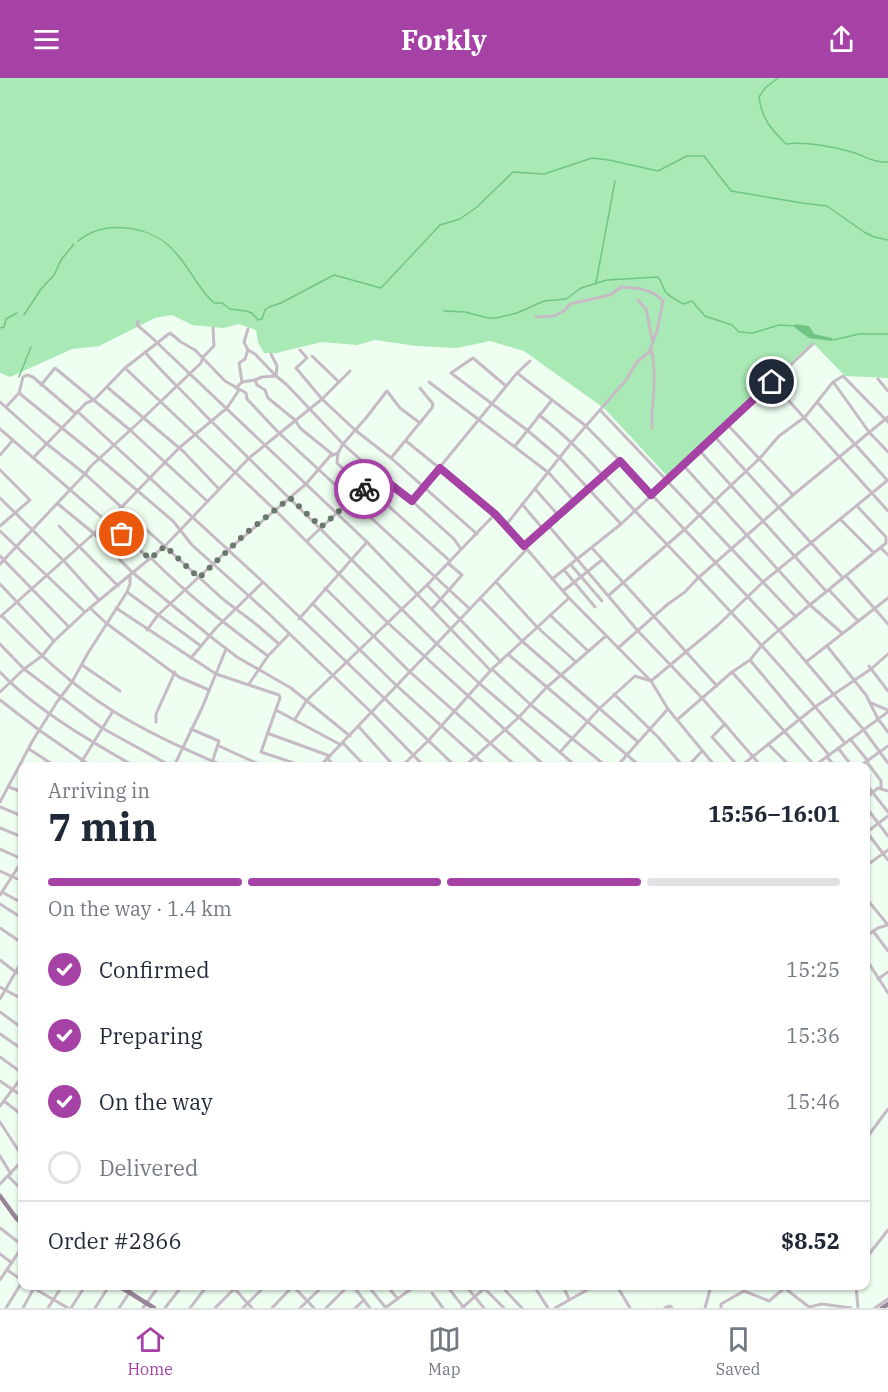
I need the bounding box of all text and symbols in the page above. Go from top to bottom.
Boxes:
text: Forkly [401,22,487,57]
icon: menu [30,23,63,56]
icon: share [825,23,858,56]
pin [746,356,797,407]
icon: home [755,365,788,398]
courier [334,459,394,519]
icon: bike [348,473,381,506]
pin [96,508,147,559]
icon: bag [105,517,138,550]
text: Arriving in [48,777,150,804]
text: 15:56–16:01 [708,799,840,828]
text: 7 min [48,801,157,852]
text: On the way · 1.4 km [48,895,232,922]
icon: check [48,953,81,986]
text: Confirmed [99,955,210,984]
text: 15:25 [786,956,840,983]
icon: check [48,1019,81,1052]
text: Preparing [99,1021,203,1050]
text: 15:36 [786,1022,840,1049]
icon: check [48,1085,81,1118]
text: On the way [99,1087,213,1116]
text: 15:46 [786,1088,840,1115]
text: Delivered [99,1153,198,1182]
text: Order #2866 [48,1226,182,1255]
text: $8.52 [781,1226,840,1255]
tab: Home [127,1323,173,1379]
tab: Map [428,1323,461,1379]
tab: Saved [716,1323,761,1379]

